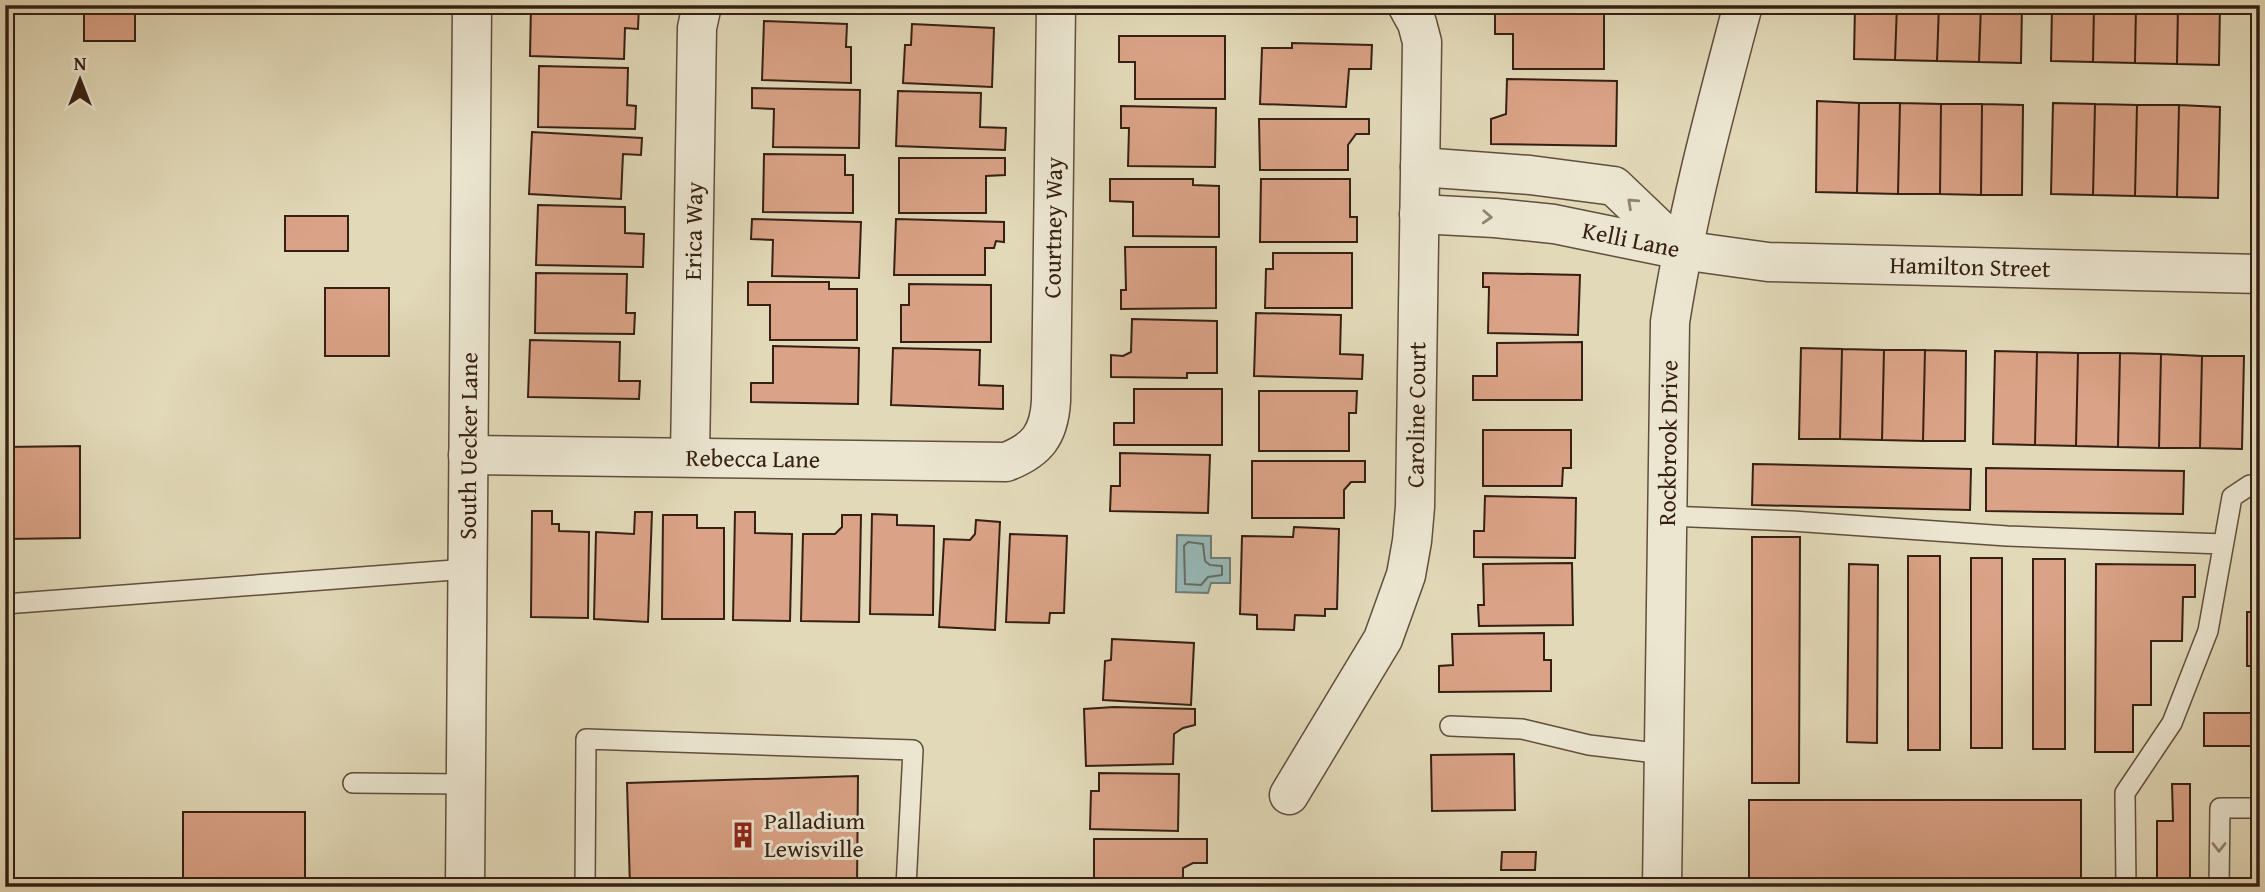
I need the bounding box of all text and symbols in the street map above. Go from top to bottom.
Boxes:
north arrow [46,46,116,116]
text: N [74,49,87,77]
street label: Courtney Way [1034,157,1071,299]
street label: Erica Way [675,181,711,281]
one-way arrow [1627,199,1640,212]
one-way arrow [1482,210,1493,225]
street label: Kelli Lane [1579,212,1683,266]
street label: Hamilton Street [1889,247,2051,286]
street label: Caroline Court [1397,341,1434,488]
street label: South Uecker Lane [450,352,486,540]
street label: Rockbrook Drive [1649,360,1686,526]
street label: Rebecca Lane [686,440,820,477]
place label: Palladium Lewisville [764,803,866,866]
building icon: Palladium Lewisville [728,820,758,850]
one-way arrow [2211,842,2227,853]

